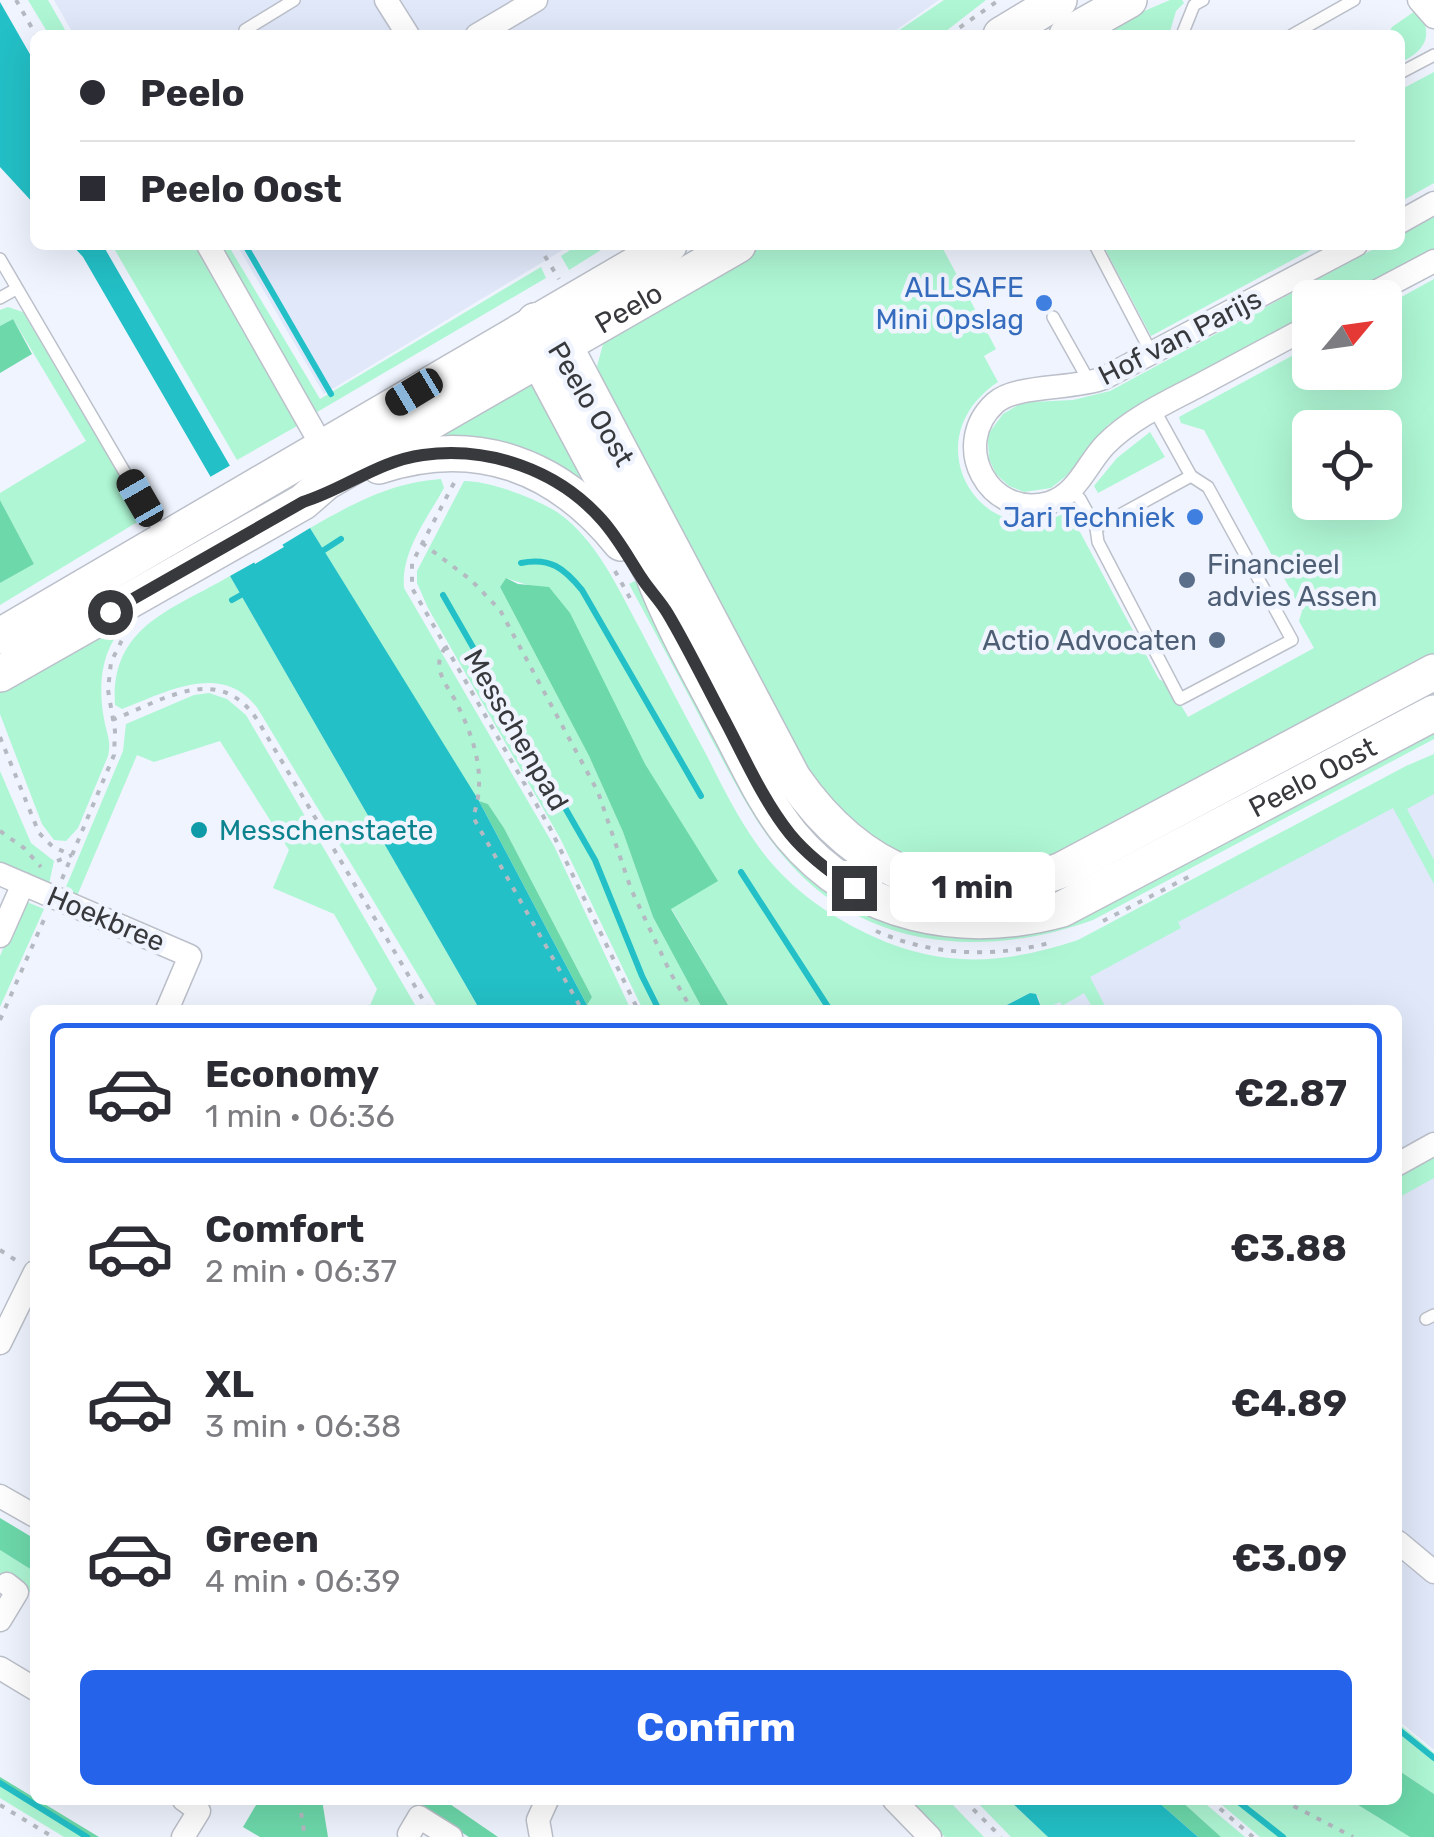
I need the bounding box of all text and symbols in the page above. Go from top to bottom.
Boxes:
text: Peelo [140,70,245,116]
text: Peelo Oost [140,166,342,212]
place label: ALLSAFE Mini Opslag [875,271,1024,336]
street label: Peelo [589,276,668,340]
north arrow [1292,280,1402,390]
map controls [1292,280,1402,520]
street label: Hof van Parijs [1093,282,1267,392]
marker: ALLSAFE Mini Opslag [1033,292,1055,314]
street label: Peelo Oost [541,336,641,472]
car [381,364,447,420]
button: locate [1292,410,1402,520]
car [112,465,168,531]
place label: Jari Techniek [1003,501,1176,534]
marker: Jari Techniek [1184,506,1206,528]
place label: Financieel advies Assen [1207,548,1377,613]
marker: Financieel advies Assen [1176,569,1198,591]
route start [88,590,133,635]
place label: Actio Advocaten [982,624,1197,657]
marker: Actio Advocaten [1206,629,1228,651]
street label: Messchenpad [457,644,575,816]
street label: Peelo Oost [1243,730,1382,824]
place label: Messchenstaete [219,814,434,847]
marker: Messchenstaete [188,819,210,841]
callout: 1 min [889,853,1054,923]
route end [832,866,877,911]
text: 1 min [932,868,1013,906]
street label: Hoekbree [42,879,170,959]
icon: car [85,1048,175,1138]
text: Economy [205,1051,379,1097]
text: €2.87 [1234,1070,1347,1116]
text: 1 min · 06:36 [205,1097,395,1135]
icon: car [85,1203,175,1293]
text: Comfort [205,1206,364,1252]
text: €3.88 [1230,1225,1347,1271]
text: 2 min · 06:37 [205,1252,397,1290]
icon: car [85,1358,175,1448]
text: XL [205,1361,254,1407]
text: €4.89 [1231,1380,1347,1426]
text: 3 min · 06:38 [205,1407,401,1445]
icon: car [85,1513,175,1603]
text: Green [205,1516,319,1562]
text: €3.09 [1231,1535,1347,1581]
text: 4 min · 06:39 [205,1562,401,1600]
button: Confirm [80,1670,1352,1785]

